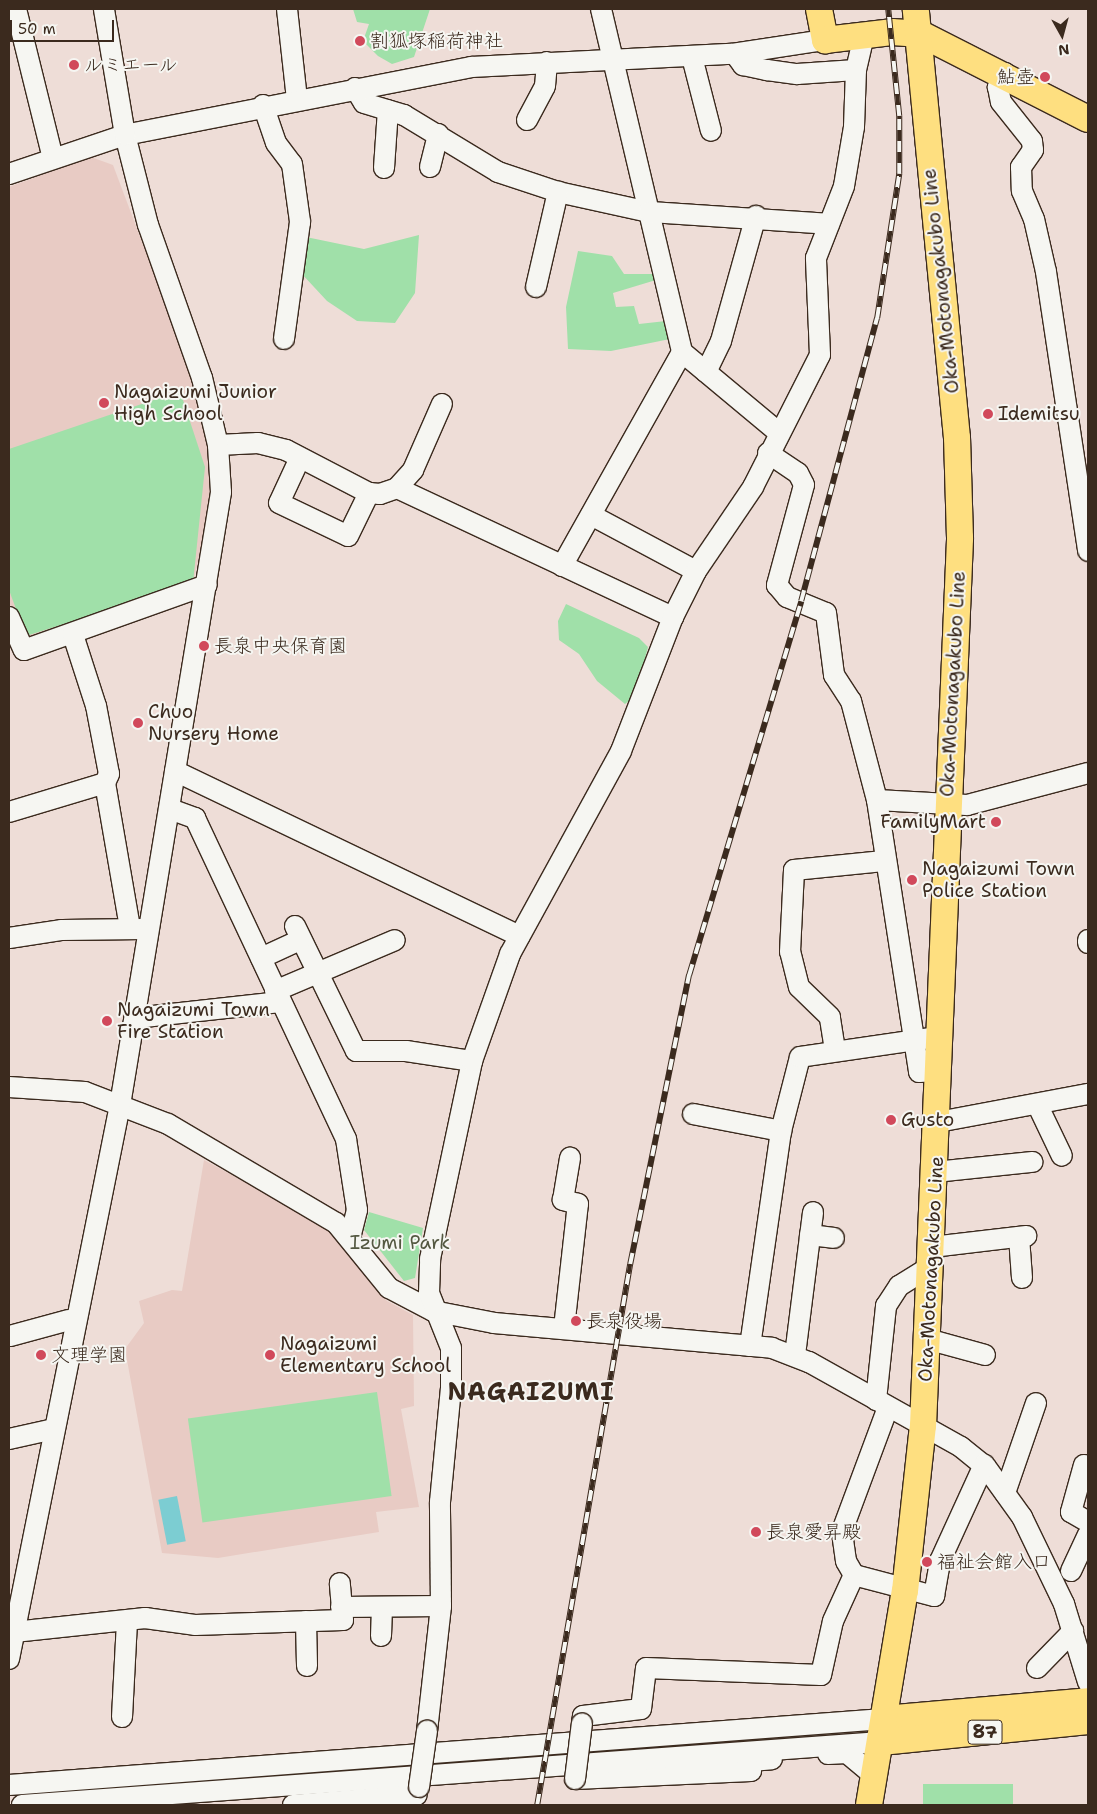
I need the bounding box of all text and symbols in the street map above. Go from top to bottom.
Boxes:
scale bar [12,10,116,42]
north arrow [1037,10,1087,60]
text: 50 m [18,19,56,39]
place label: 割狐塚稲荷神社 [370,30,503,52]
marker: 割狐塚稲荷神社 [354,35,366,47]
text: N [1057,40,1070,59]
place label: ルミエール [84,54,179,76]
marker: ルミエール [68,59,80,71]
place label: 鮎壺 [997,66,1035,88]
marker: 鮎壺 [1039,71,1051,83]
street label: Oka-Motonagakubo Line [918,167,964,395]
place label: Nagaizumi Junior High School [114,381,277,425]
marker: Nagaizumi Junior High School [98,397,110,409]
place label: Idemitsu [998,403,1080,425]
marker: Idemitsu [982,408,994,420]
street label: Oka-Motonagakubo Line [936,571,970,797]
place label: 長泉中央保育園 [214,635,347,657]
marker: 長泉中央保育園 [198,640,210,652]
place label: Chuo Nursery Home [148,701,279,745]
marker: Chuo Nursery Home [132,717,144,729]
place label: FamilyMart [880,811,986,833]
marker: FamilyMart [990,816,1002,828]
place label: Nagaizumi Town Police Station [922,858,1075,902]
marker: Nagaizumi Town Police Station [906,874,918,886]
place label: Nagaizumi Town Fire Station [117,999,270,1043]
marker: Nagaizumi Town Fire Station [101,1015,113,1027]
place label: Gusto [901,1109,954,1131]
marker: Gusto [885,1114,897,1126]
street label: Oka-Motonagakubo Line [914,1156,948,1382]
park label: Izumi Park [350,1232,450,1254]
place label: 長泉役場 [586,1310,662,1332]
marker: 長泉役場 [570,1315,582,1327]
place label: Nagaizumi Elementary School [280,1333,451,1377]
place label: 文理学園 [51,1344,127,1366]
marker: 文理学園 [35,1349,47,1361]
marker: Nagaizumi Elementary School [264,1349,276,1361]
district label: NAGAIZUMI [446,1379,616,1407]
place label: 長泉愛昇殿 [766,1521,861,1543]
marker: 長泉愛昇殿 [750,1526,762,1538]
place label: 福祉会館入口 [937,1551,1051,1573]
marker: 福祉会館入口 [921,1556,933,1568]
road number: 87 [968,1716,1002,1748]

